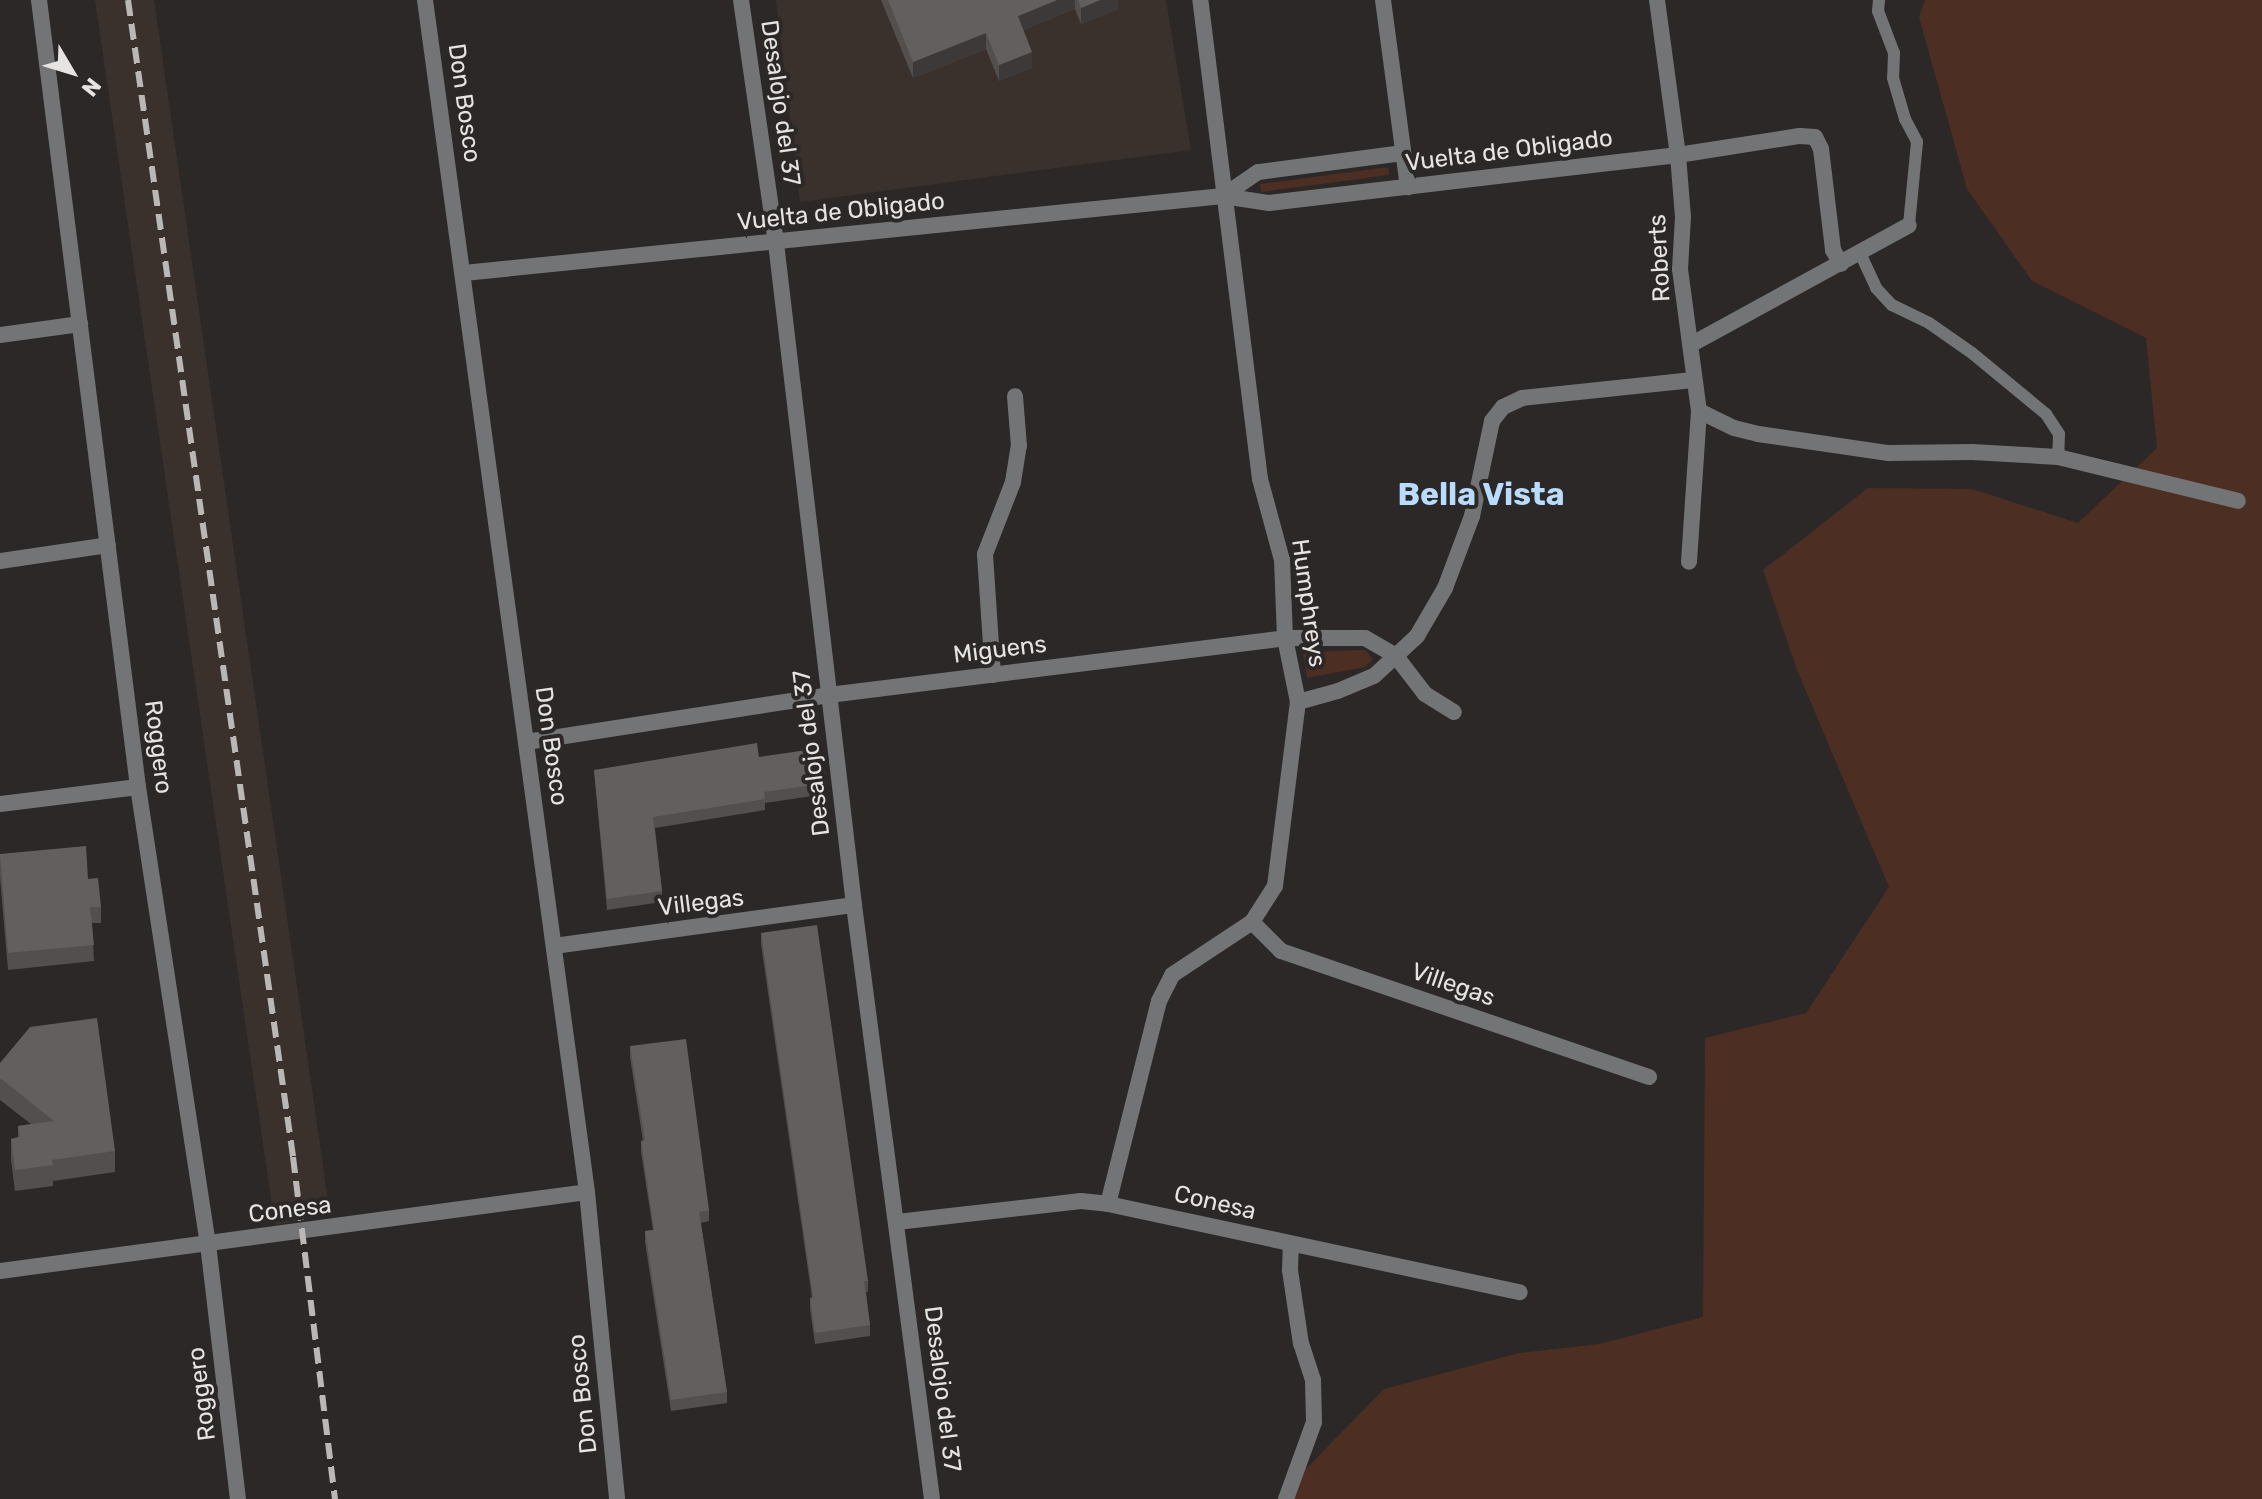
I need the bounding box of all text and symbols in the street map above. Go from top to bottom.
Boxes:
street label: Desalojo del 37 [754,18,806,188]
north arrow [32,32,112,112]
street label: Don Bosco [441,42,487,164]
text: N [76,73,107,102]
street label: Vuelta de Obligado [1404,124,1614,178]
street label: Vuelta de Obligado [736,187,946,237]
street label: Roberts [1643,213,1677,303]
district label: Bella Vista [1397,475,1565,513]
street label: Humphreys [1285,537,1331,669]
street label: Miguens [952,630,1048,670]
street label: Desalojo del 37 [788,668,836,838]
street label: Don Bosco [528,685,574,807]
street label: Roggero [138,699,178,795]
street label: Villegas [656,883,746,923]
street label: Villegas [1407,957,1499,1013]
street label: Conesa [1171,1180,1259,1226]
street label: Conesa [247,1191,333,1229]
street label: Desalojo del 37 [918,1304,966,1474]
street label: Don Bosco [562,1333,604,1455]
street label: Roggero [182,1346,222,1442]

